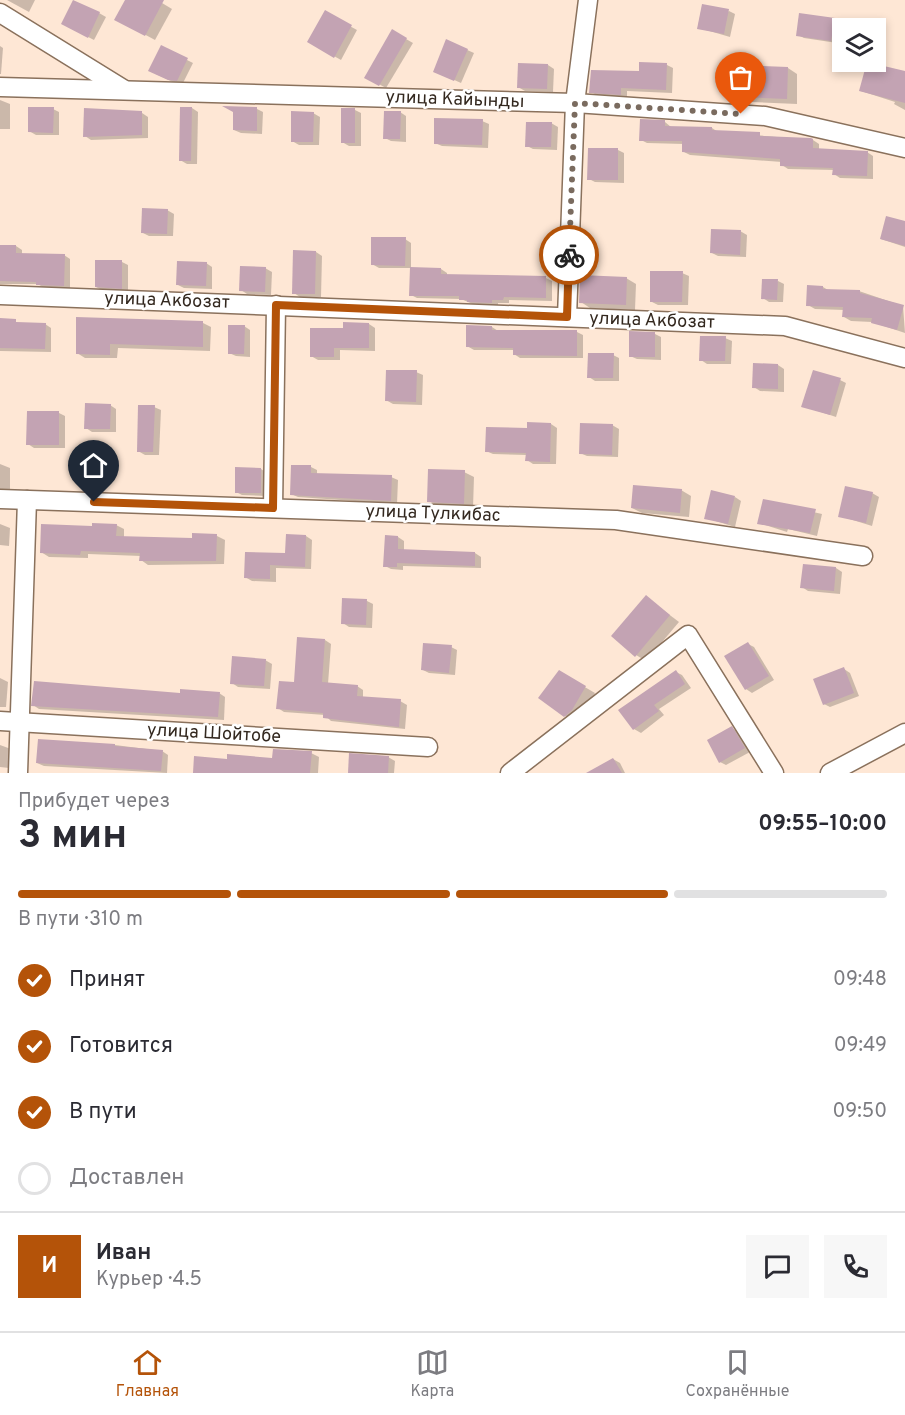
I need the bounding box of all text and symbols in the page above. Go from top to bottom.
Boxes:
map controls [832,18,886,72]
button: layers [832,18,886,72]
pin [715,52,766,114]
icon: bag [724,61,757,94]
street label: улица Кайынды [385,86,525,114]
courier [539,225,599,285]
icon: bike [553,239,586,272]
street label: улица Акбозат [104,287,230,315]
street label: улица Акбозат [589,307,715,335]
pin [68,440,119,502]
icon: home [77,449,110,482]
street label: улица Тулкибас [365,500,501,528]
street label: улица Шойтобе [146,719,282,749]
text: Прибудет через [18,789,170,815]
text: 09:55–10:00 [758,811,887,838]
text: 3 мин [18,813,127,862]
text: В пути · 310 m [18,907,143,933]
icon: check [18,964,51,997]
text: Принят [69,967,145,994]
text: 09:48 [833,967,887,993]
icon: check [18,1030,51,1063]
text: Готовится [69,1033,173,1060]
text: 09:49 [834,1033,887,1059]
icon: check [18,1096,51,1129]
text: В пути [69,1099,137,1126]
text: 09:50 [833,1099,887,1125]
text: Доставлен [69,1165,184,1192]
button: chat [746,1235,809,1298]
button: phone [824,1235,887,1298]
text: Иван [96,1240,151,1267]
text: И [42,1253,57,1280]
text: Курьер · 4.5 [96,1267,202,1293]
tab: Главная [116,1346,179,1402]
tab: Карта [410,1346,454,1402]
tab: Сохранённые [686,1346,789,1402]

